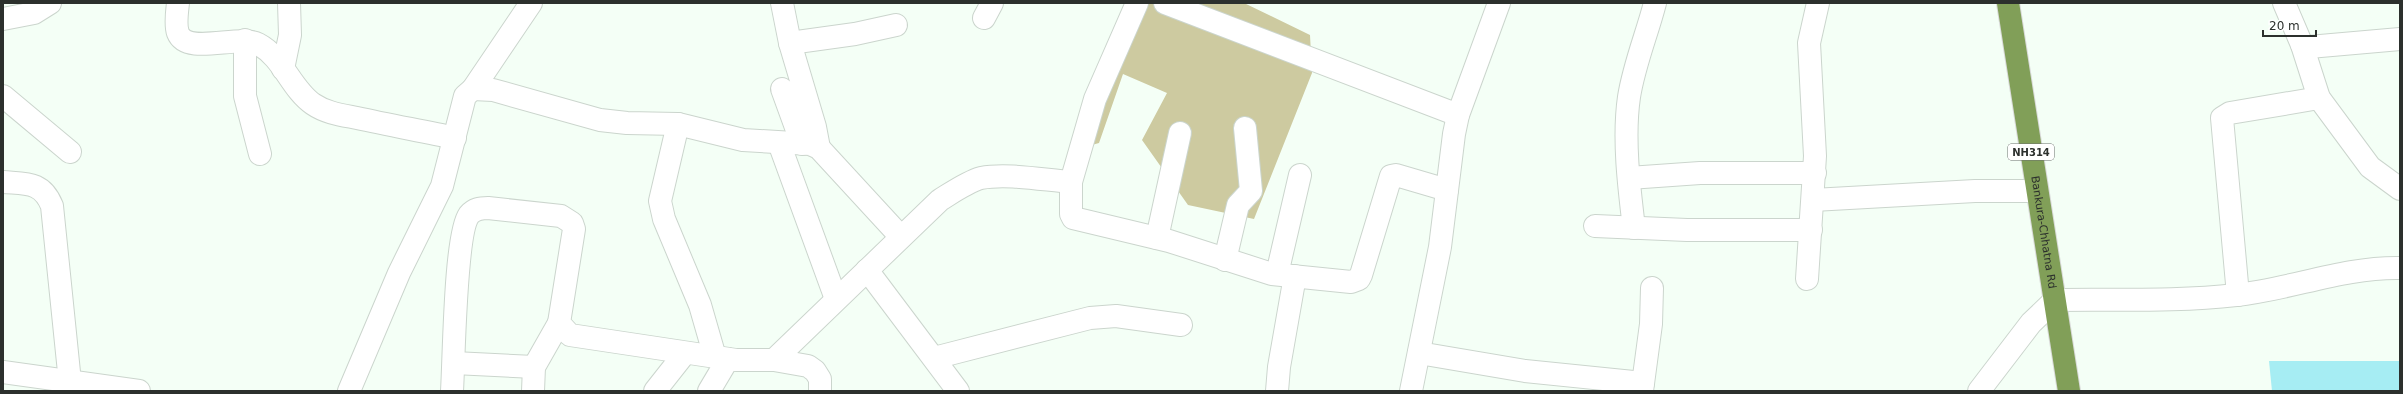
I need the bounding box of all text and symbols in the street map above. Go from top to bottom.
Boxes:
scale bar [2263,12,2316,38]
text: 20 m [2269,19,2300,33]
road number: NH314 [2008,144,2054,160]
street label: Bankura-Chhatna Rd [2029,175,2059,290]

